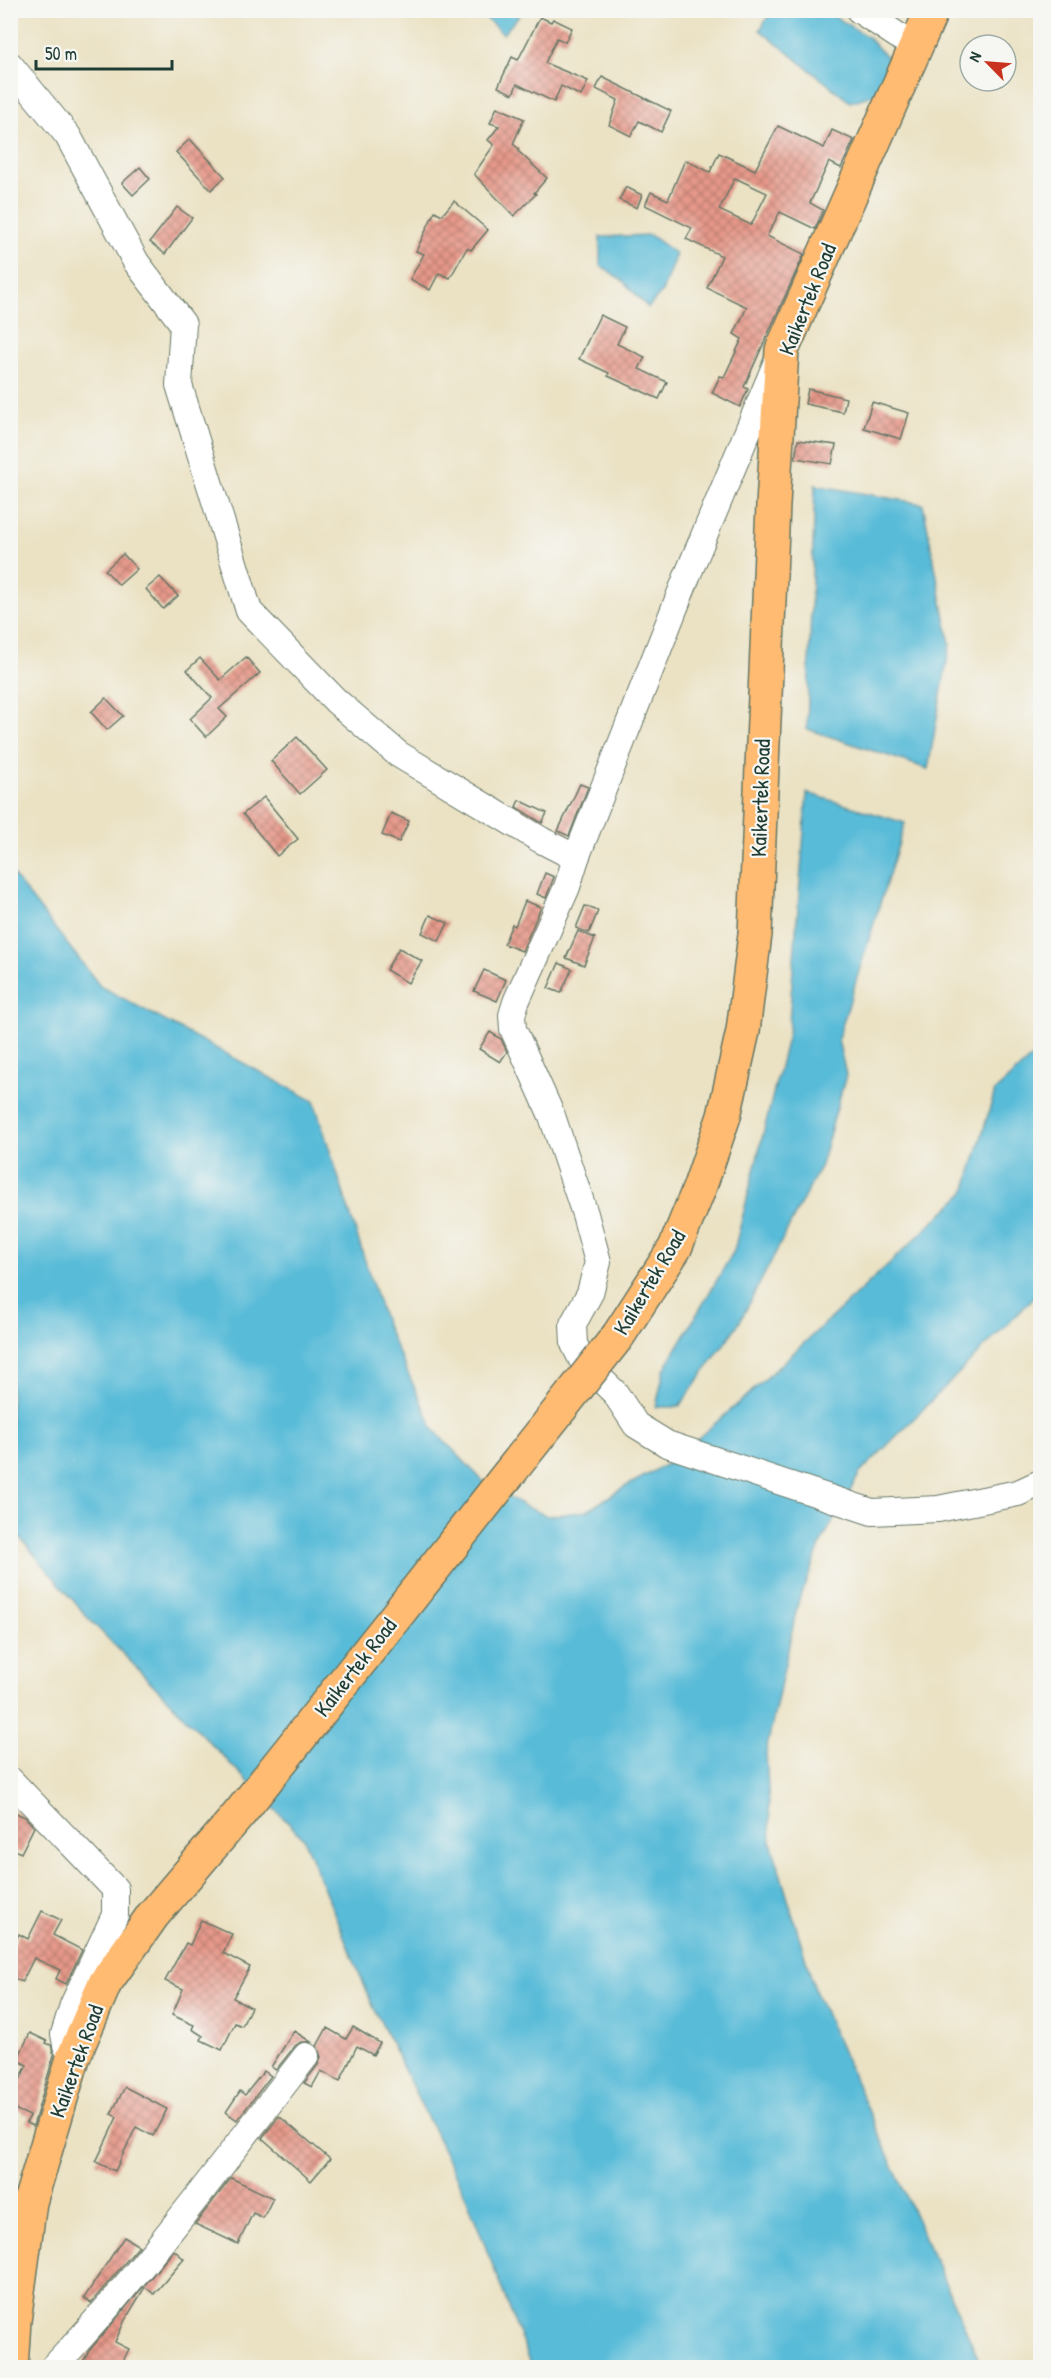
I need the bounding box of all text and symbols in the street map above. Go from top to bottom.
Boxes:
scale bar [36,33,172,71]
north arrow [958,33,1018,93]
text: 50 m [45,41,77,66]
text: N [963,48,986,65]
street label: Kaikertek Road [771,238,843,359]
street label: Kaikertek Road [743,738,777,857]
street label: Kaikertek Road [606,1223,692,1340]
street label: Kaikertek Road [307,1611,403,1723]
street label: Kaikertek Road [42,2000,110,2122]

